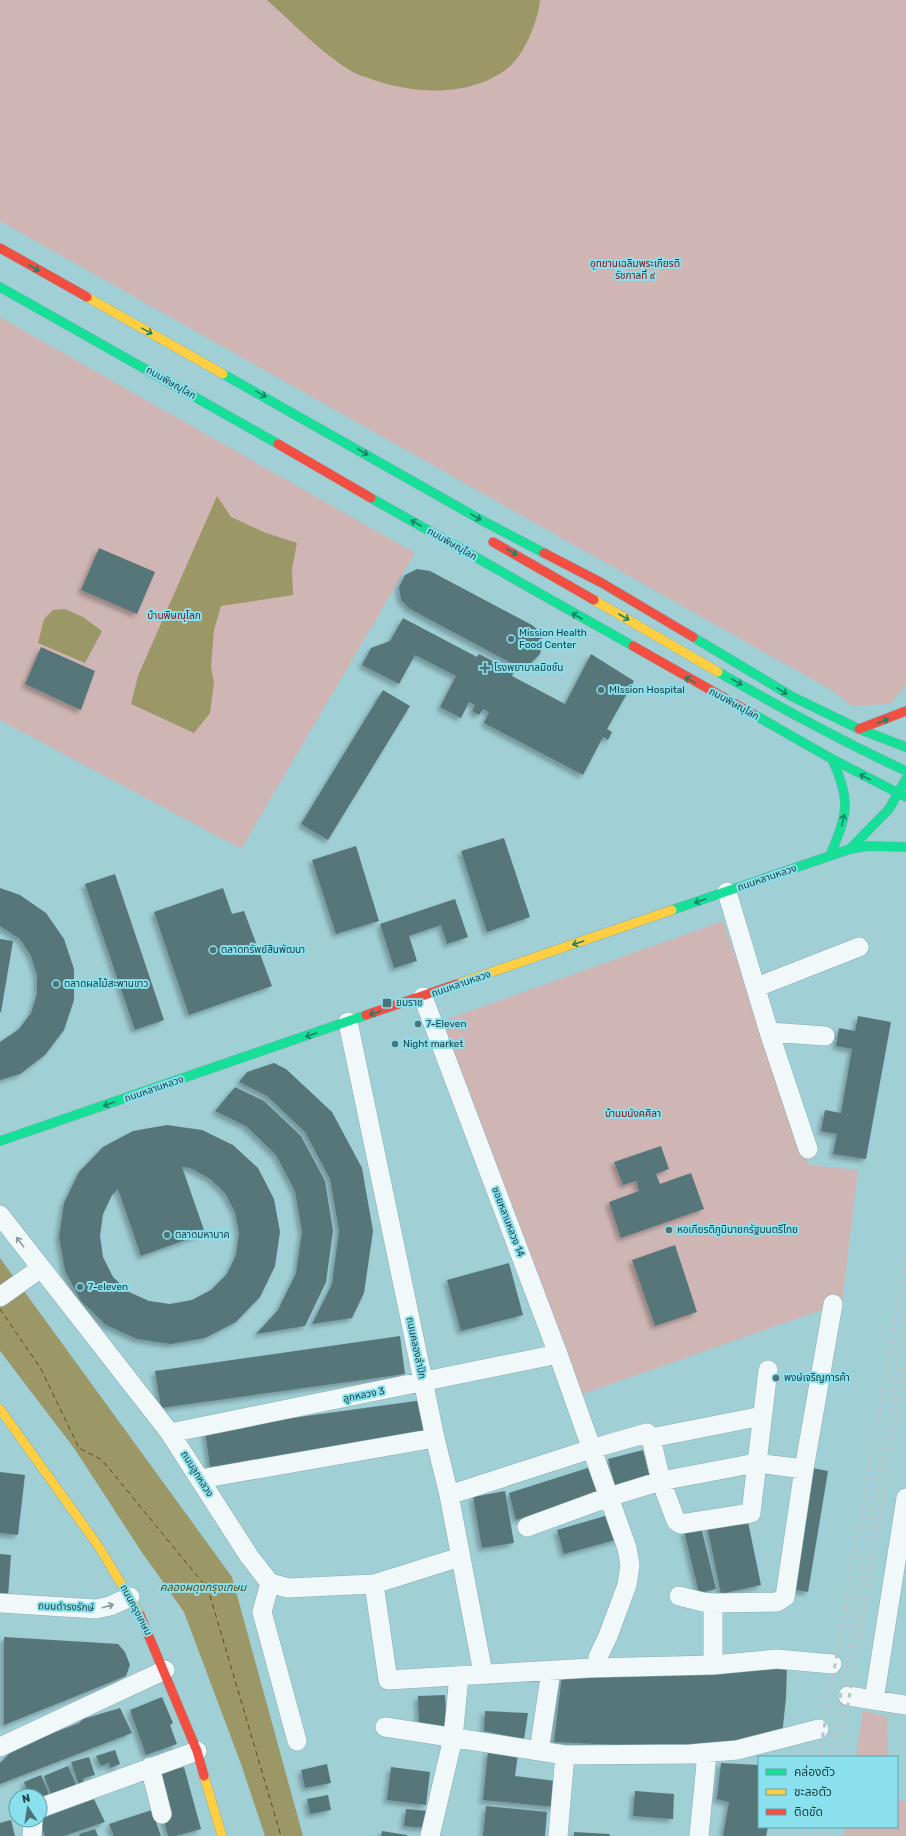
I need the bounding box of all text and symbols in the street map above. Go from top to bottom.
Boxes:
park label: อุทยานเฉลิมพระเกียรติ รัชกาลที่ ๙ [590,258,680,282]
one-way arrow [28,264,40,272]
one-way arrow [141,328,153,336]
street label: ถนนพิษณุโลก [144,364,198,402]
one-way arrow [255,391,267,399]
one-way arrow [357,449,369,457]
one-way arrow [470,513,482,521]
one-way arrow [410,519,422,527]
street label: ถนนพิษณุโลก [425,525,479,563]
one-way arrow [506,549,518,557]
park label: บ้านพิษณุโลก [147,610,201,622]
one-way arrow [571,611,583,619]
one-way arrow [618,614,630,622]
place label: Mission Health Food Center [519,627,587,651]
marker: Mission Health Food Center [506,634,516,644]
place label: โรงพยาบาลมิชชั่น [494,661,563,674]
marker: โรงพยาบาลมิชชั่น [479,662,491,674]
one-way arrow [685,675,697,683]
one-way arrow [731,679,743,687]
place label: MIssion Hospital [609,684,685,696]
marker: MIssion Hospital [596,685,606,695]
street label: ถนนพิษณุโลก [707,685,761,723]
one-way arrow [776,687,788,695]
one-way arrow [876,717,889,724]
one-way arrow [859,773,871,780]
one-way arrow [839,813,847,826]
street label: ถนนหลานหลวง [736,862,798,894]
one-way arrow [695,898,707,906]
one-way arrow [572,940,584,948]
place label: ตลาดทรัพย์สินพัฒนา [221,944,305,956]
marker: ตลาดทรัพย์สินพัฒนา [208,945,218,955]
street label: ถนนหลานหลวง [430,968,492,1000]
place label: ตลาดผลไม้สะพานขาว [64,978,148,990]
marker: ตลาดผลไม้สะพานขาว [51,979,61,989]
marker: ยมราช [381,997,393,1009]
place label: ยมราช [396,997,423,1009]
one-way arrow [369,1010,382,1017]
place label: 7-Eleven [426,1018,466,1030]
marker: 7-Eleven [413,1019,423,1029]
one-way arrow [306,1031,318,1039]
place label: Night market [403,1038,463,1050]
marker: Night market [390,1039,400,1049]
street label: ถนนหลานหลวง [123,1073,185,1105]
one-way arrow [102,1101,115,1108]
park label: บ้านมนังคศิลา [605,1108,661,1120]
street label: ซอยหลานหลวง 14 [489,1185,527,1259]
place label: หอเกียรติภูมินายกรัฐมนตรีไทย [677,1224,798,1236]
marker: หอเกียรติภูมินายกรัฐมนตรีไทย [664,1225,674,1235]
place label: ตลาดมหานาค [175,1229,230,1241]
marker: ตลาดมหานาค [162,1230,172,1240]
one-way arrow [16,1236,25,1247]
place label: 7-eleven [88,1281,128,1293]
marker: 7-eleven [75,1282,85,1292]
street label: ถนนคลองลำปัก [404,1316,428,1380]
place label: พงษ์เจริญการค้า [784,1372,850,1384]
marker: พงษ์เจริญการค้า [771,1373,781,1383]
street label: ลูกหลวง 3 [342,1385,386,1405]
street label: ถนนลูกหลวง [178,1449,216,1499]
water label: คลองผดุงกรุงเกษม [160,1581,248,1594]
street label: ถนนกรุงเกษม [118,1582,154,1638]
street label: ถนนดำรงรักษ์ [38,1600,95,1614]
one-way arrow [102,1602,115,1609]
legend [758,1756,898,1828]
text: คล่องตัว [794,1765,835,1779]
text: ชะลอตัว [794,1785,832,1799]
north arrow [8,1788,48,1828]
text: N [21,1792,31,1806]
text: ติดขัด [794,1805,823,1819]

